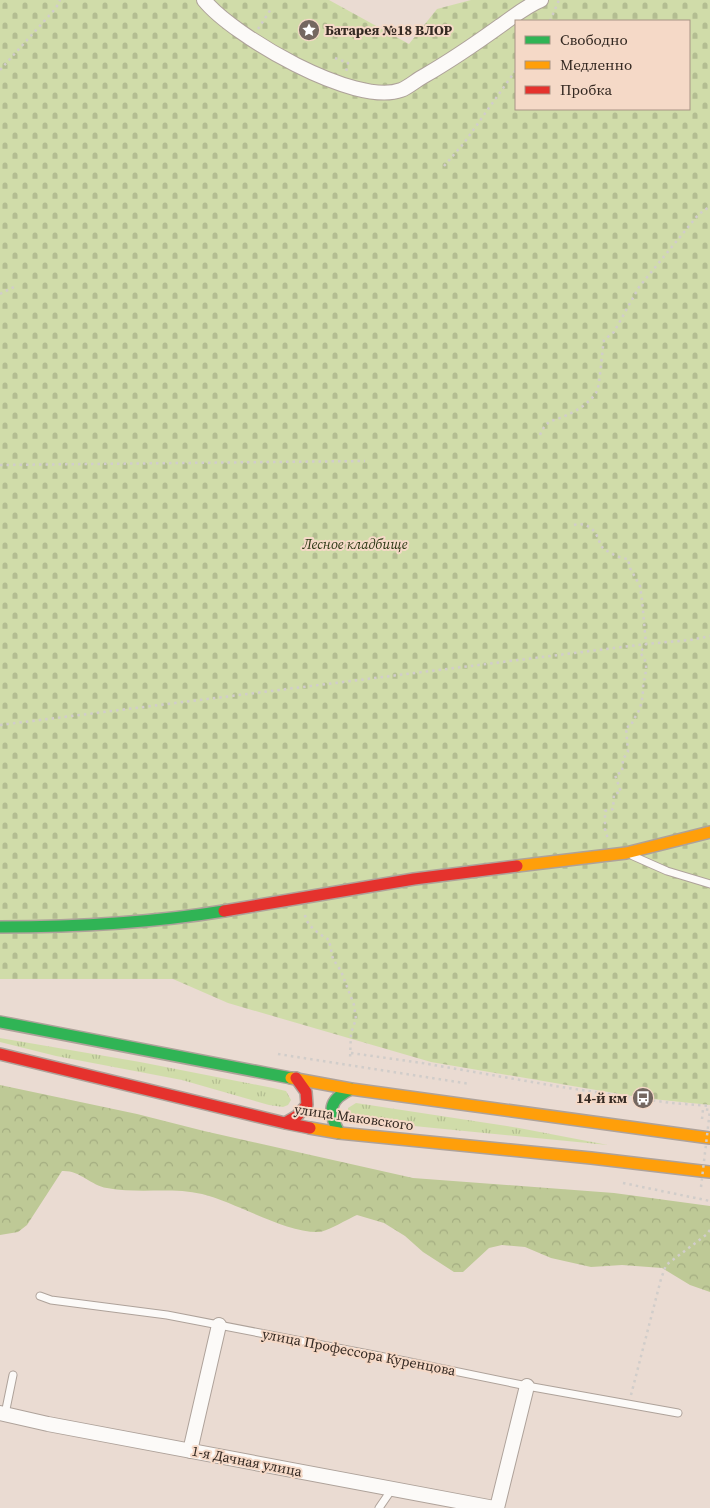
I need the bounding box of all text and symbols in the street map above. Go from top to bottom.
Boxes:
place icon: Батарея №18 ВЛОР [297,18,321,42]
place label: Батарея №18 ВЛОР [325,20,453,40]
legend [515,20,690,110]
text: Свободно [560,29,628,50]
text: Медленно [560,54,632,75]
text: Пробка [560,79,612,100]
park label: Лесное кладбище [302,534,408,554]
bus stop icon: 14-й км [631,1086,655,1110]
place label: 14-й км [576,1088,627,1108]
street label: улица Маковского [293,1099,415,1135]
street label: улица Профессора Куренцова [261,1323,458,1381]
street label: 1-я Дачная улица [190,1440,305,1482]

